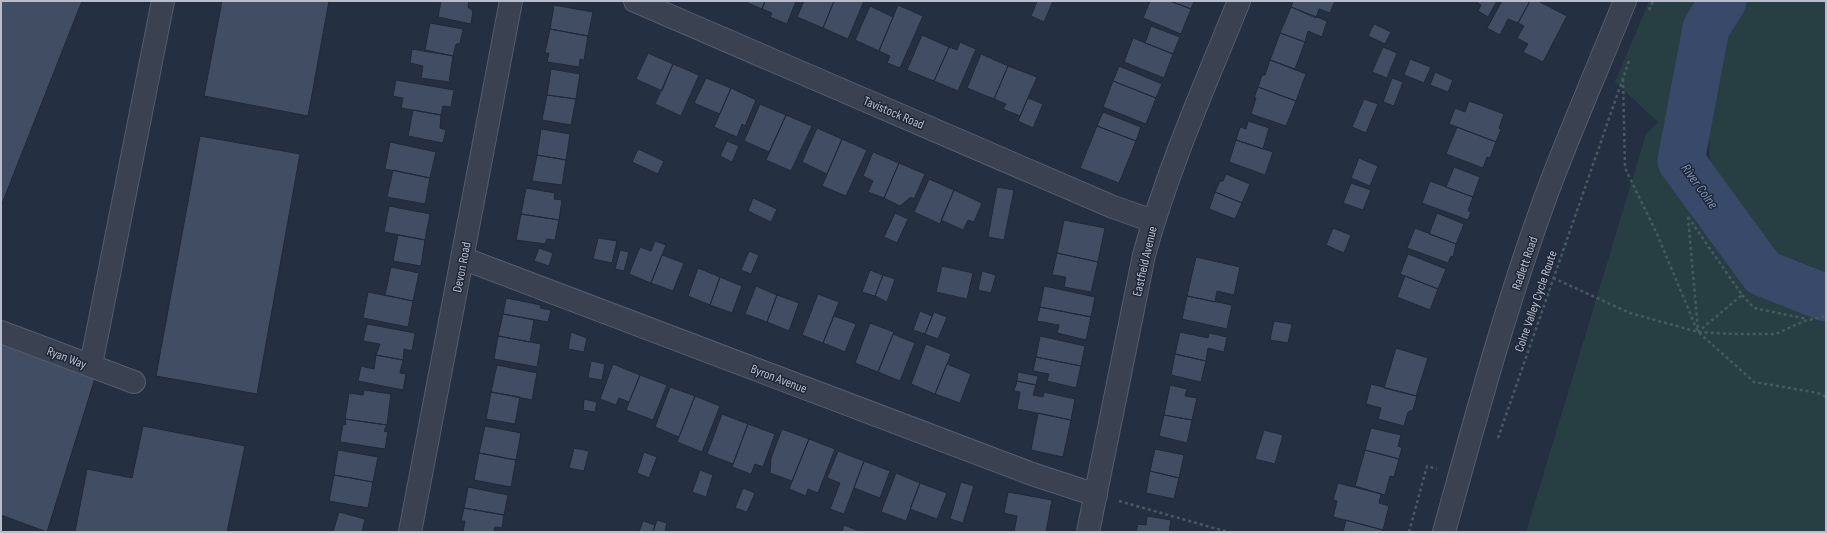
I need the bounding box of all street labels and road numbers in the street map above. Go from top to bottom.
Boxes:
street label: Tavistock Road [861,93,926,133]
street label: Eastfield Avenue [1129,225,1161,298]
street label: Radlett Road [1508,234,1542,292]
street label: Devon Road [449,241,475,294]
street label: Colne Valley Cycle Route [1511,248,1561,354]
street label: Ryan Way [44,343,89,373]
street label: Byron Avenue [748,361,809,397]

